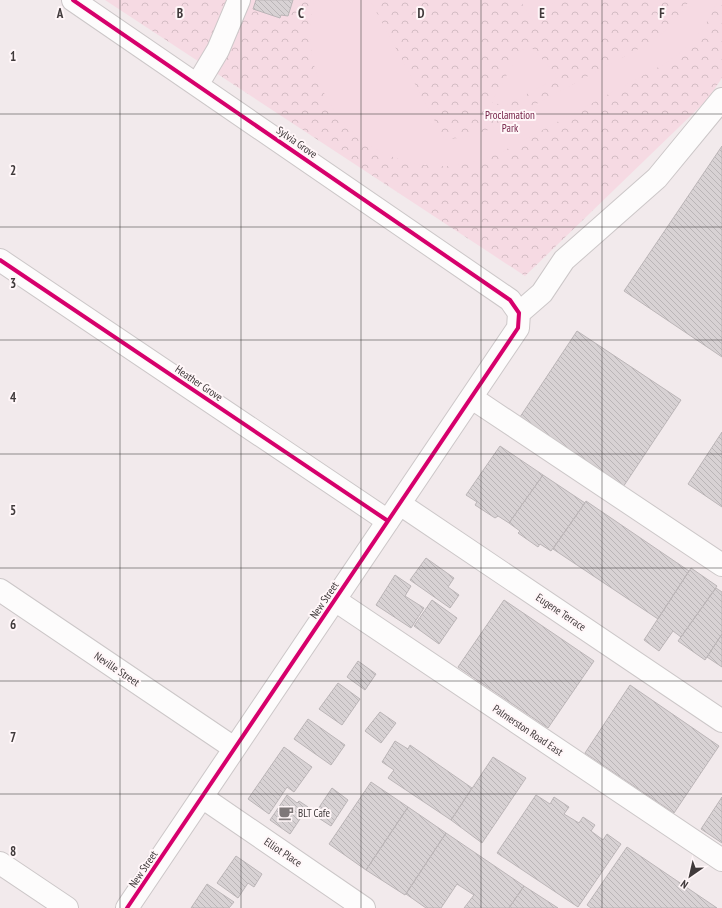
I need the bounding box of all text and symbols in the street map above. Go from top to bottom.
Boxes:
text: A [56,5,64,22]
text: B [177,5,183,22]
text: C [298,5,304,22]
text: D [418,5,425,22]
text: E [539,5,545,22]
text: F [659,5,665,22]
text: 1 [10,48,16,65]
park label: Proclamation Park [485,108,535,135]
street label: Sylvia Grove [274,123,320,161]
text: 2 [10,162,16,179]
text: 3 [10,275,16,292]
street label: Heather Grove [173,362,226,404]
text: 4 [10,389,17,406]
text: 5 [10,502,16,519]
street label: New Street [307,579,341,621]
street label: Eugene Terrace [533,590,589,634]
text: 6 [10,616,16,633]
street label: Neville Street [92,649,142,689]
street label: Palmerston Road East [490,701,566,759]
text: 7 [10,729,16,746]
cafe icon: BLT Cafe [277,804,295,822]
place label: BLT Cafe [298,806,331,820]
street label: Elliot Place [261,834,305,870]
text: 8 [10,843,16,860]
street label: New Street [126,848,160,890]
north arrow [670,856,710,896]
text: N [678,877,691,892]

